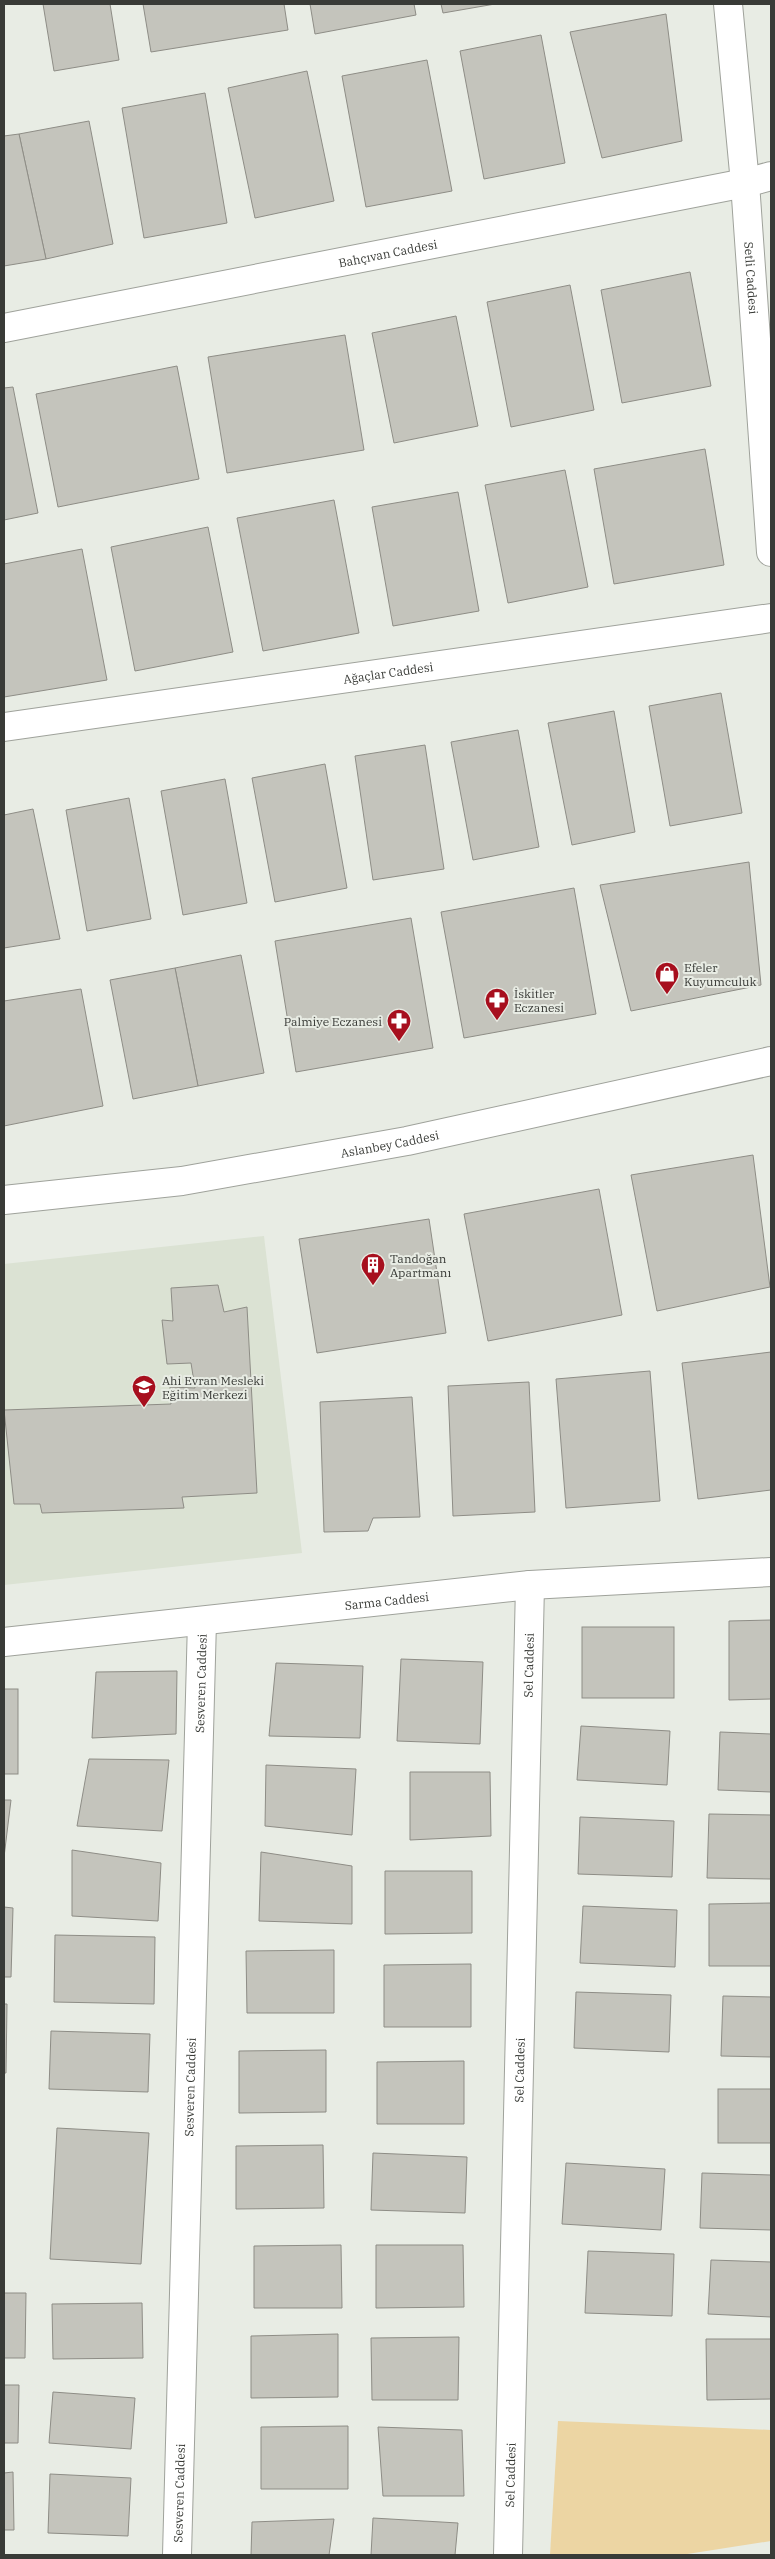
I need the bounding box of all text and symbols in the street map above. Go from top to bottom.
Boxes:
street label: Bahçıvan Caddesi [337,236,439,270]
street label: Setli Caddesi [742,241,762,315]
street label: Ağaçlar Caddesi [342,659,434,686]
place label: Efeler Kuyumculuk [684,960,757,989]
shop icon: Efeler Kuyumculuk [654,961,680,995]
place label: İskitler Eczanesi [514,986,564,1015]
pharmacy icon: İskitler Eczanesi [484,987,510,1021]
pharmacy icon: Palmiye Eczanesi [386,1008,412,1042]
place label: Palmiye Eczanesi [284,1014,382,1029]
street label: Aslanbey Caddesi [339,1127,440,1160]
place label: Tandoğan Apartmanı [390,1251,451,1280]
building icon: Tandoğan Apartmanı [360,1252,386,1286]
place label: Ahi Evran Mesleki Eğitim Merkezi [162,1373,264,1402]
school or university icon: Ahi Evran Mesleki Eğitim Merkezi [131,1374,157,1408]
street label: Sarma Caddesi [344,1588,430,1613]
street label: Sel Caddesi [520,1632,536,1698]
street label: Sesveren Caddesi [192,1633,209,1733]
street label: Sesveren Caddesi [181,2037,198,2137]
street label: Sel Caddesi [511,2037,527,2103]
street label: Sel Caddesi [502,2442,518,2508]
street label: Sesveren Caddesi [170,2443,187,2543]

